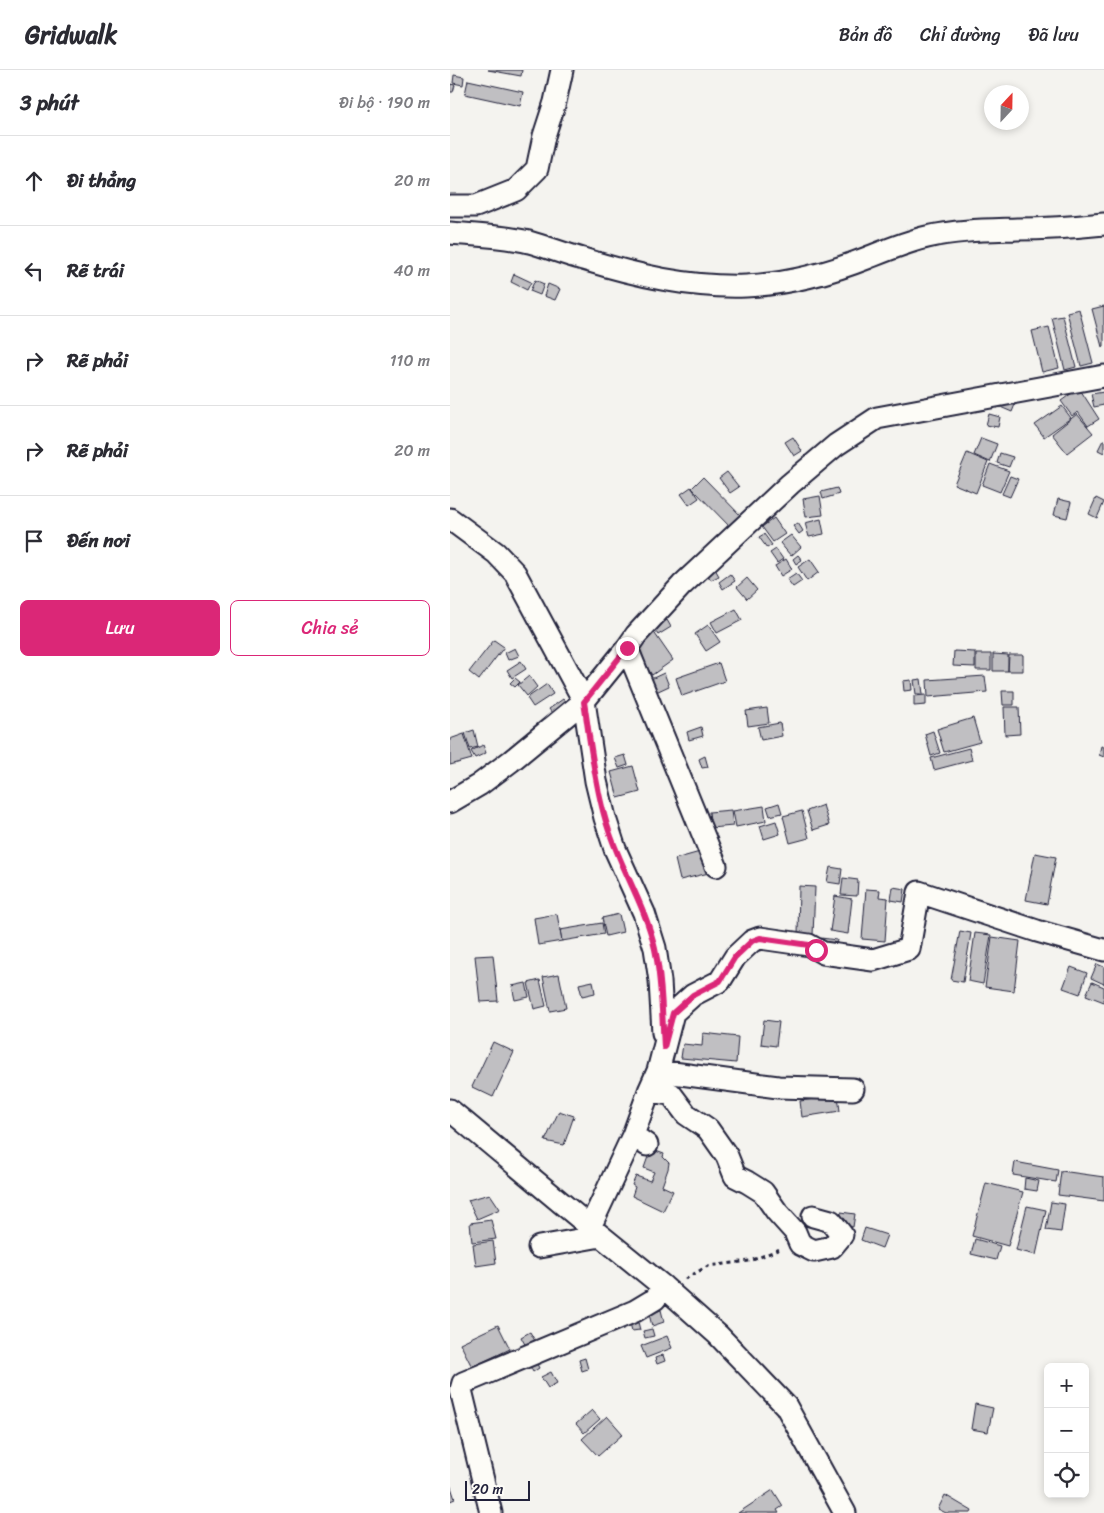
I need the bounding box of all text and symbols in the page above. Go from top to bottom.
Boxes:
text: Gridwalk [25,14,117,56]
text: Bản đồ [839,19,892,51]
text: Chỉ đường [920,19,1001,51]
text: Đã lưu [1029,19,1079,51]
text: 3 phút [20,84,79,122]
north arrow [984,85,1029,130]
text: Đi bộ · 190 m [339,88,430,117]
text: Đi thẳng [67,164,136,197]
text: 20 m [394,166,430,195]
icon: ahead [20,167,48,195]
text: Rẽ trái [67,254,124,287]
text: 40 m [393,256,430,285]
icon: left [20,257,48,285]
text: Rẽ phải [67,344,128,377]
text: 110 m [390,346,430,375]
icon: right [20,347,48,375]
text: Rẽ phải [67,434,128,467]
text: 20 m [394,436,430,465]
icon: right [20,437,48,465]
text: Đến nơi [67,524,130,557]
icon: arrive [20,527,48,555]
button: Lưu [20,600,220,656]
button: Chia sẻ [230,600,430,656]
route end [616,637,639,660]
route start [805,939,828,962]
map controls [1044,1363,1089,1498]
button: + [1044,1363,1089,1408]
button: − [1044,1408,1089,1453]
button: locate [1044,1453,1089,1498]
text: 20 m [472,1477,503,1502]
scale bar [465,1478,530,1501]

